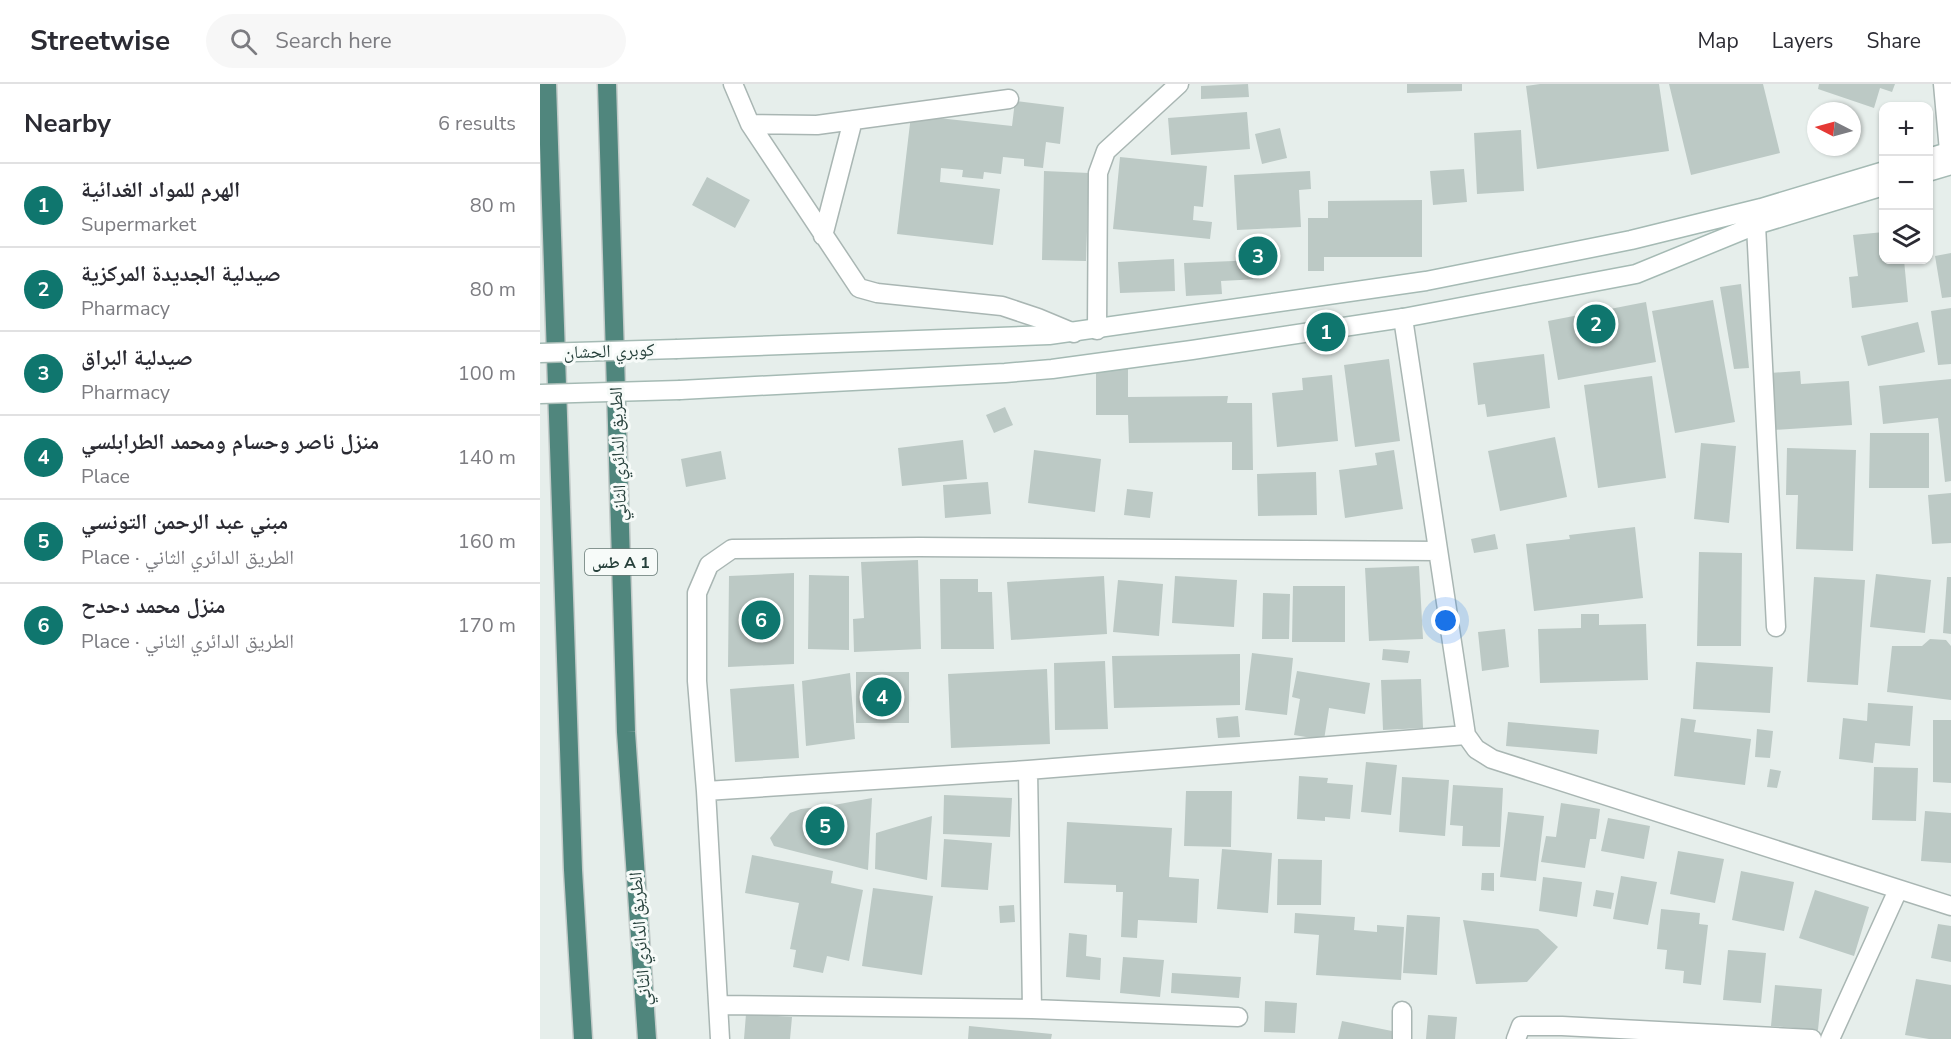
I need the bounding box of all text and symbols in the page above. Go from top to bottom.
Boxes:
search box [206,14,626,68]
text: Streetwise [30,22,170,60]
icon: search [227,25,260,58]
text: Search here [275,26,392,56]
text: Map [1697,27,1739,55]
text: Layers [1772,27,1833,55]
text: Share [1866,27,1921,55]
north arrow [1807,102,1861,156]
map controls [1879,102,1933,264]
button: + [1879,102,1933,156]
text: Nearby [24,106,111,141]
text: 6 results [438,110,516,137]
button: − [1879,156,1933,210]
text: الهرم للمواد الغدائية [81,175,240,205]
text: 1 [38,192,50,219]
text: 80 m [470,192,516,219]
button: layers [1879,210,1933,264]
text: Supermarket [81,211,196,238]
pin: 3 [1238,234,1278,279]
text: صيدلية الجديدة المركزية [81,259,281,289]
text: 2 [38,276,50,303]
text: 80 m [470,276,516,303]
text: Pharmacy [81,295,170,322]
pin: 2 [1576,302,1616,346]
pin: 1 [1306,310,1346,354]
street label: كوبري الحشان [563,337,656,367]
text: صيدلية البراق [81,343,193,373]
text: 3 [38,360,50,387]
text: 100 m [458,360,516,387]
text: Pharmacy [81,379,170,406]
street label: الطريق الدائري الثاني [604,386,635,522]
text: منزل ناصر وحسام ومحمد الطرابلسي [81,427,379,457]
text: 4 [38,444,50,471]
text: 140 m [458,444,516,471]
text: Place [81,463,130,490]
text: مبني عبد الرحمن التونسي [81,507,288,537]
text: 5 [38,528,50,555]
text: 160 m [458,528,516,555]
text: Place · الطريق الدائري الثاني [81,544,294,571]
road number: طس A 1 [585,549,657,575]
text: منزل محمد دحدح [81,591,225,621]
pin: 6 [742,598,780,642]
your location [1431,606,1460,635]
text: 6 [38,612,50,639]
text: 170 m [458,612,516,639]
text: Place · الطريق الدائري الثاني [81,628,294,655]
pin: 4 [862,674,902,720]
pin: 5 [806,804,844,848]
street label: الطريق الدائري الثاني [623,871,659,1007]

